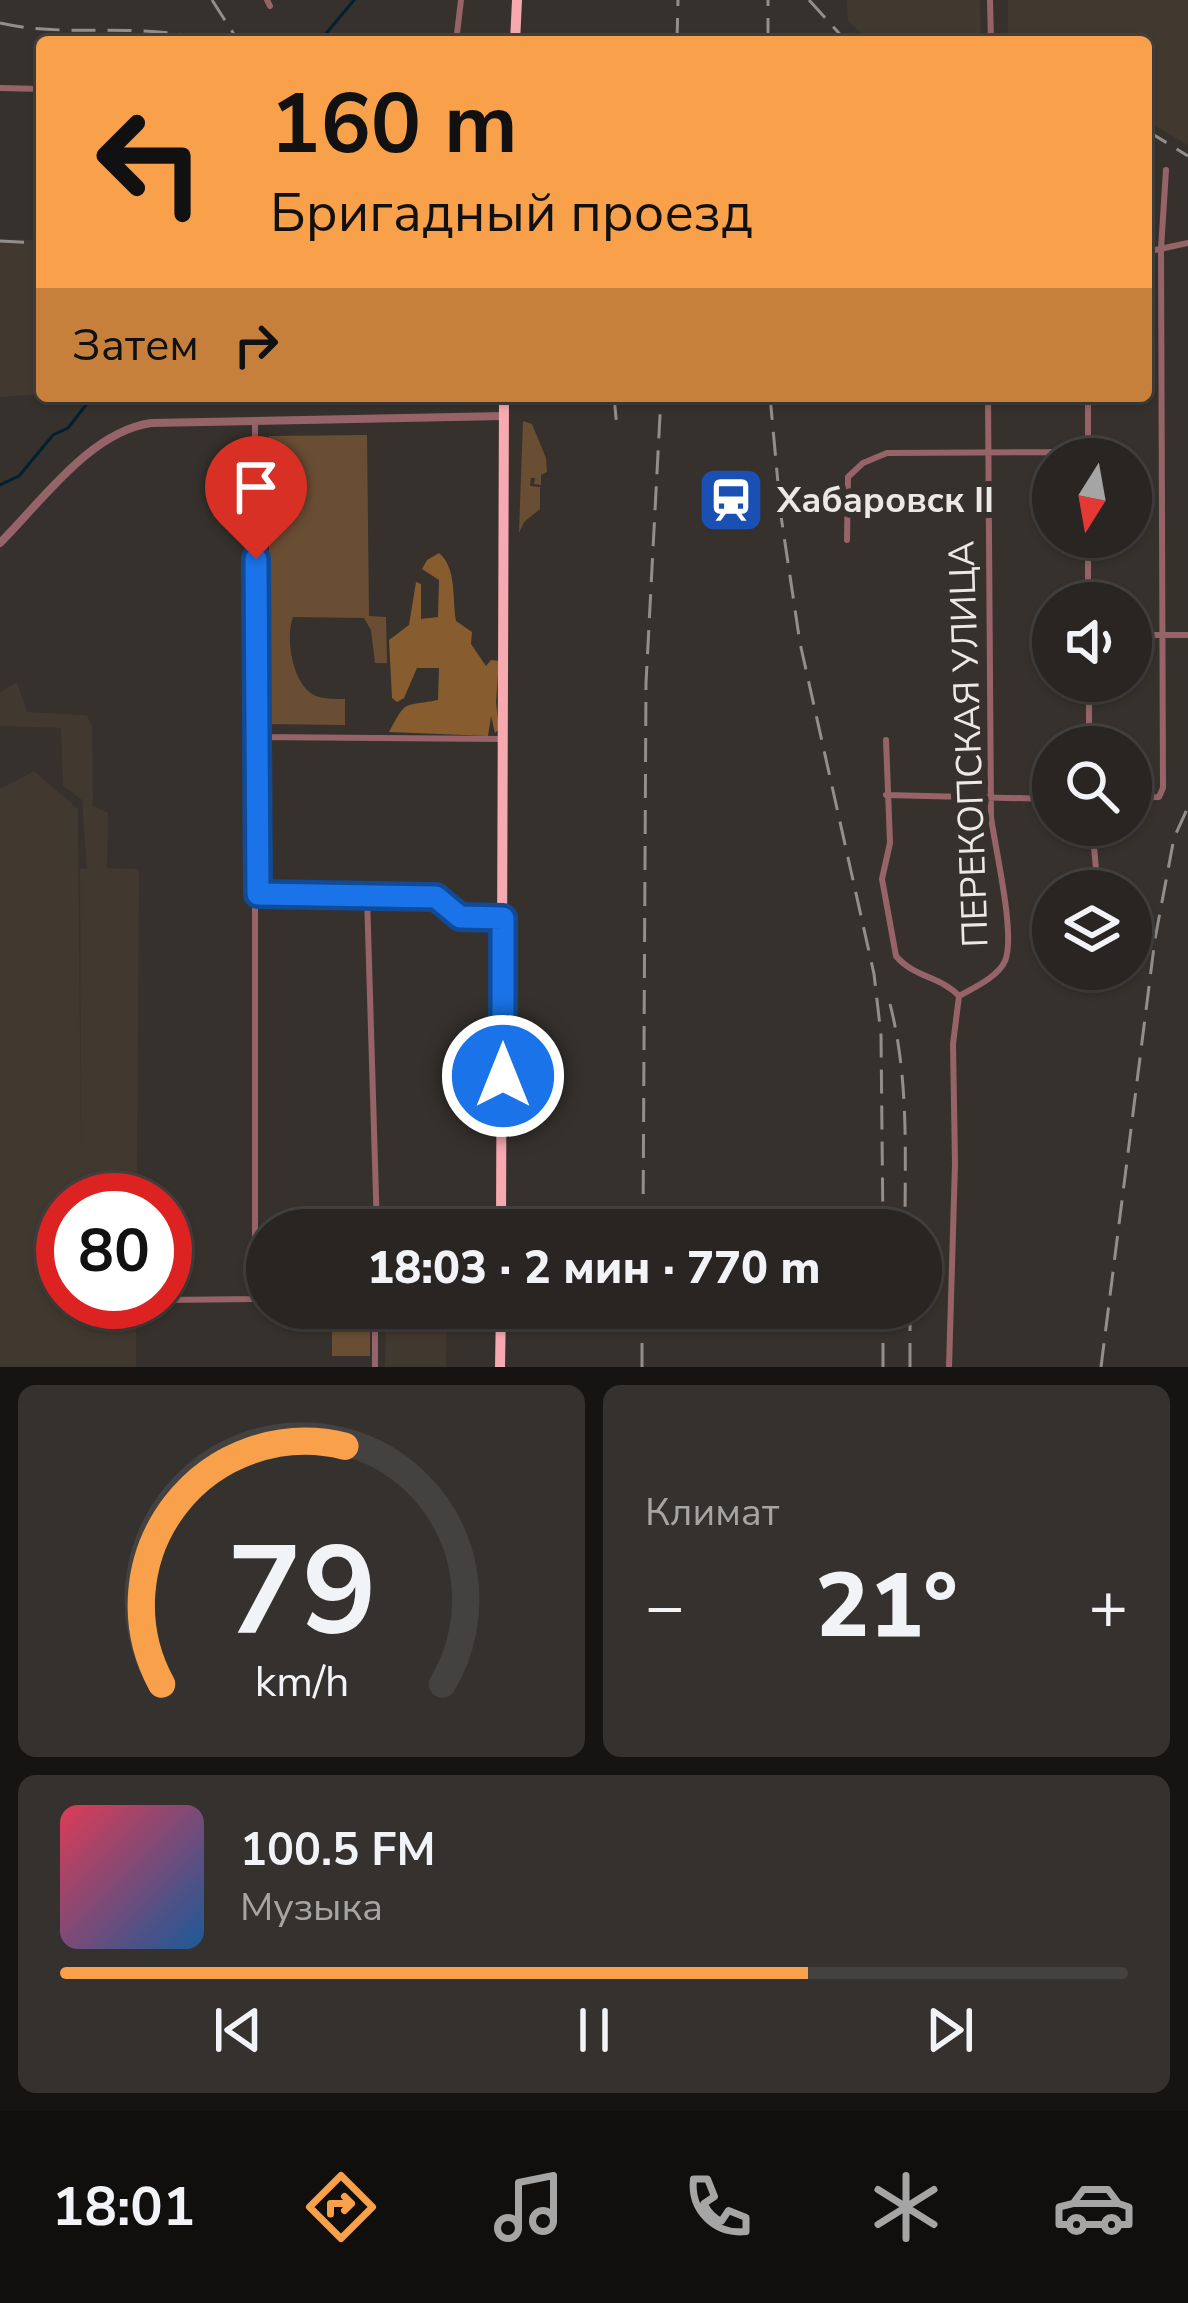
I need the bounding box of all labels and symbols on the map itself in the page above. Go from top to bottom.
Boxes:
pin [205,436,307,559]
north arrow [1032,438,1152,558]
station icon: Хабаровск II [696,465,766,535]
place label: Хабаровск II [776,476,994,525]
street label: ПЕРЕКОПСКАЯ УЛИЦА [937,540,1001,948]
position arrow [440,1013,566,1139]
speed limit sign: 80 [36,1173,192,1329]

